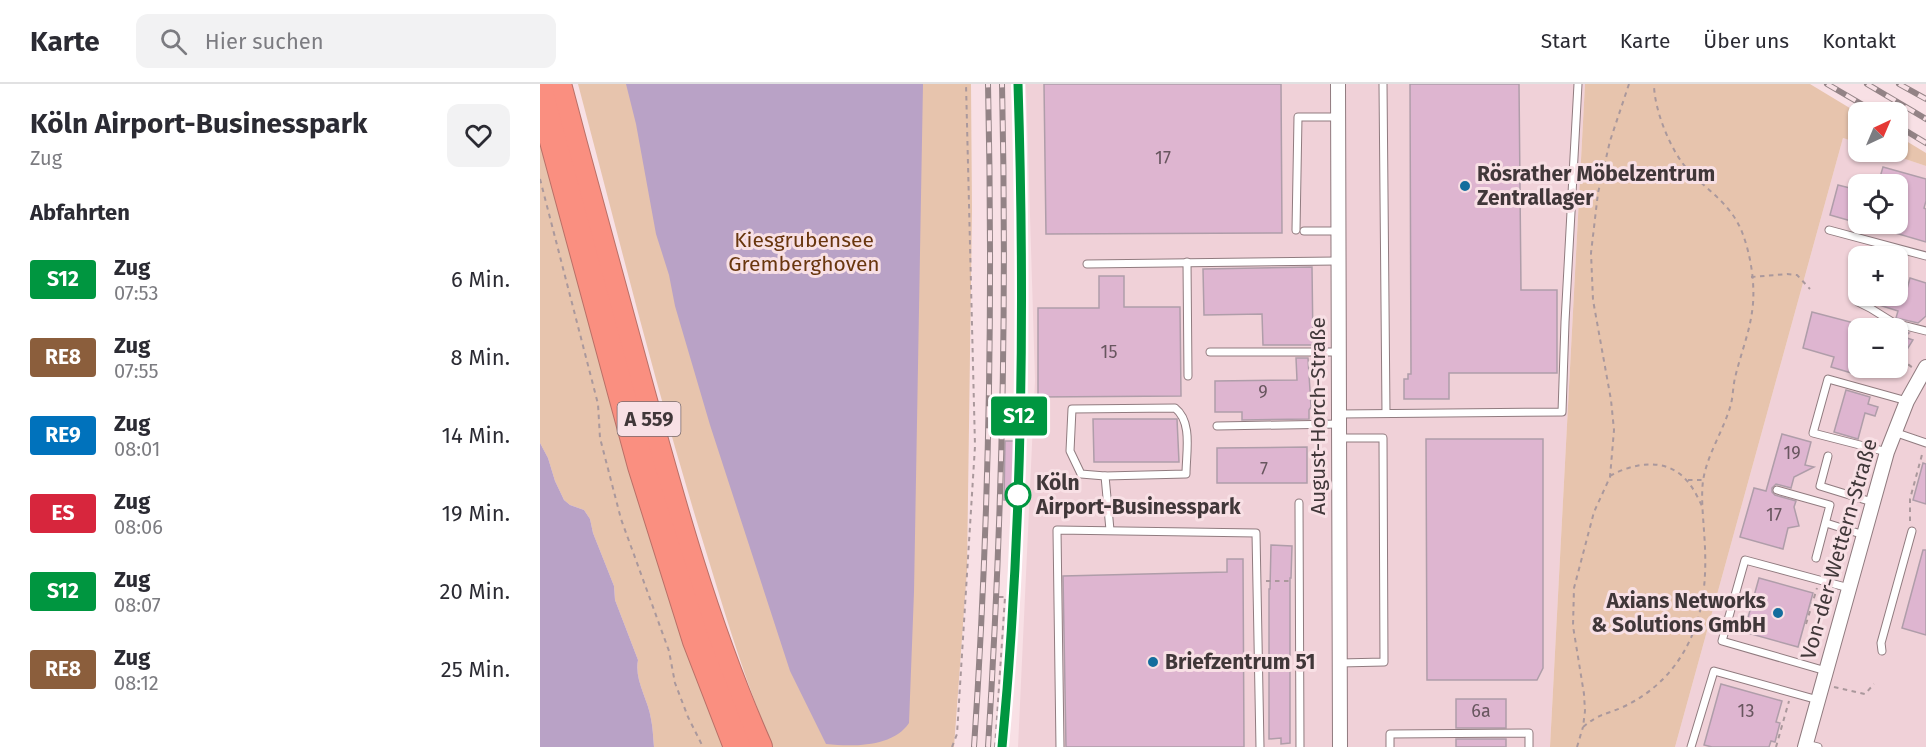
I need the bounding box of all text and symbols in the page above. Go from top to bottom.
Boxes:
search box [136,14,556,68]
text: Karte [30,25,100,58]
icon: search [157,25,190,58]
text: Hier suchen [205,28,324,55]
text: Start [1541,28,1587,54]
text: Karte [1620,28,1670,54]
text: Über uns [1703,28,1789,54]
text: Kontakt [1822,28,1896,54]
north arrow [1848,102,1908,162]
map controls [1848,102,1908,378]
button: heart [447,104,510,167]
text: Köln Airport-Businesspark [30,107,367,140]
text: Zug [30,146,62,170]
house number: 17 [1155,147,1171,169]
place label: Rösrather Möbelzentrum Zentrallager [1477,161,1715,211]
button: locate [1848,174,1908,234]
marker: Rösrather Möbelzentrum Zentrallager [1458,179,1472,193]
text: Abfahrten [30,199,130,226]
park label: Kiesgrubensee Gremberghoven [728,227,880,277]
button: + [1848,246,1908,306]
text: Zug [114,254,150,281]
text: S12 [47,266,79,292]
text: 6 Min. [451,266,510,293]
text: 07:53 [114,281,158,305]
street label: August-Horch-Straße [1305,317,1331,515]
button: − [1848,318,1908,378]
text: Zug [114,332,150,359]
house number: 15 [1101,341,1117,363]
text: RE8 [45,344,81,370]
text: 8 Min. [451,344,510,371]
text: 07:55 [114,359,158,383]
house number: 9 [1258,381,1268,403]
line badge: S12 [984,396,1054,436]
road number: A 559 [618,402,680,436]
text: S12 [1003,403,1035,429]
text: Zug [114,410,150,437]
text: RE9 [45,422,81,448]
text: 14 Min. [441,422,510,449]
street label: Von-der-Wettern-Straße [1795,435,1883,663]
text: 08:01 [114,437,160,461]
house number: 19 [1783,442,1801,464]
house number: 7 [1260,458,1268,480]
place label: Köln Airport-Businesspark [1035,470,1241,520]
marker: Köln Airport-Businesspark [1005,482,1031,508]
text: Zug [114,488,150,515]
text: ES [52,500,74,526]
text: 19 Min. [442,500,510,527]
house number: 17 [1766,504,1782,526]
text: 08:06 [114,515,163,539]
text: Zug [114,566,150,593]
text: S12 [47,578,79,604]
text: 20 Min. [440,578,510,605]
place label: Axians Networks & Solutions GmbH [1591,588,1766,638]
text: 08:07 [114,593,161,617]
marker: Axians Networks & Solutions GmbH [1771,606,1785,620]
text: Zug [114,644,150,671]
place label: Briefzentrum 51 [1165,649,1315,675]
marker: Briefzentrum 51 [1146,655,1160,669]
text: RE8 [45,656,81,682]
text: 25 Min. [441,656,510,683]
text: 08:12 [114,671,159,695]
house number: 6a [1471,700,1491,722]
house number: 13 [1738,700,1754,722]

